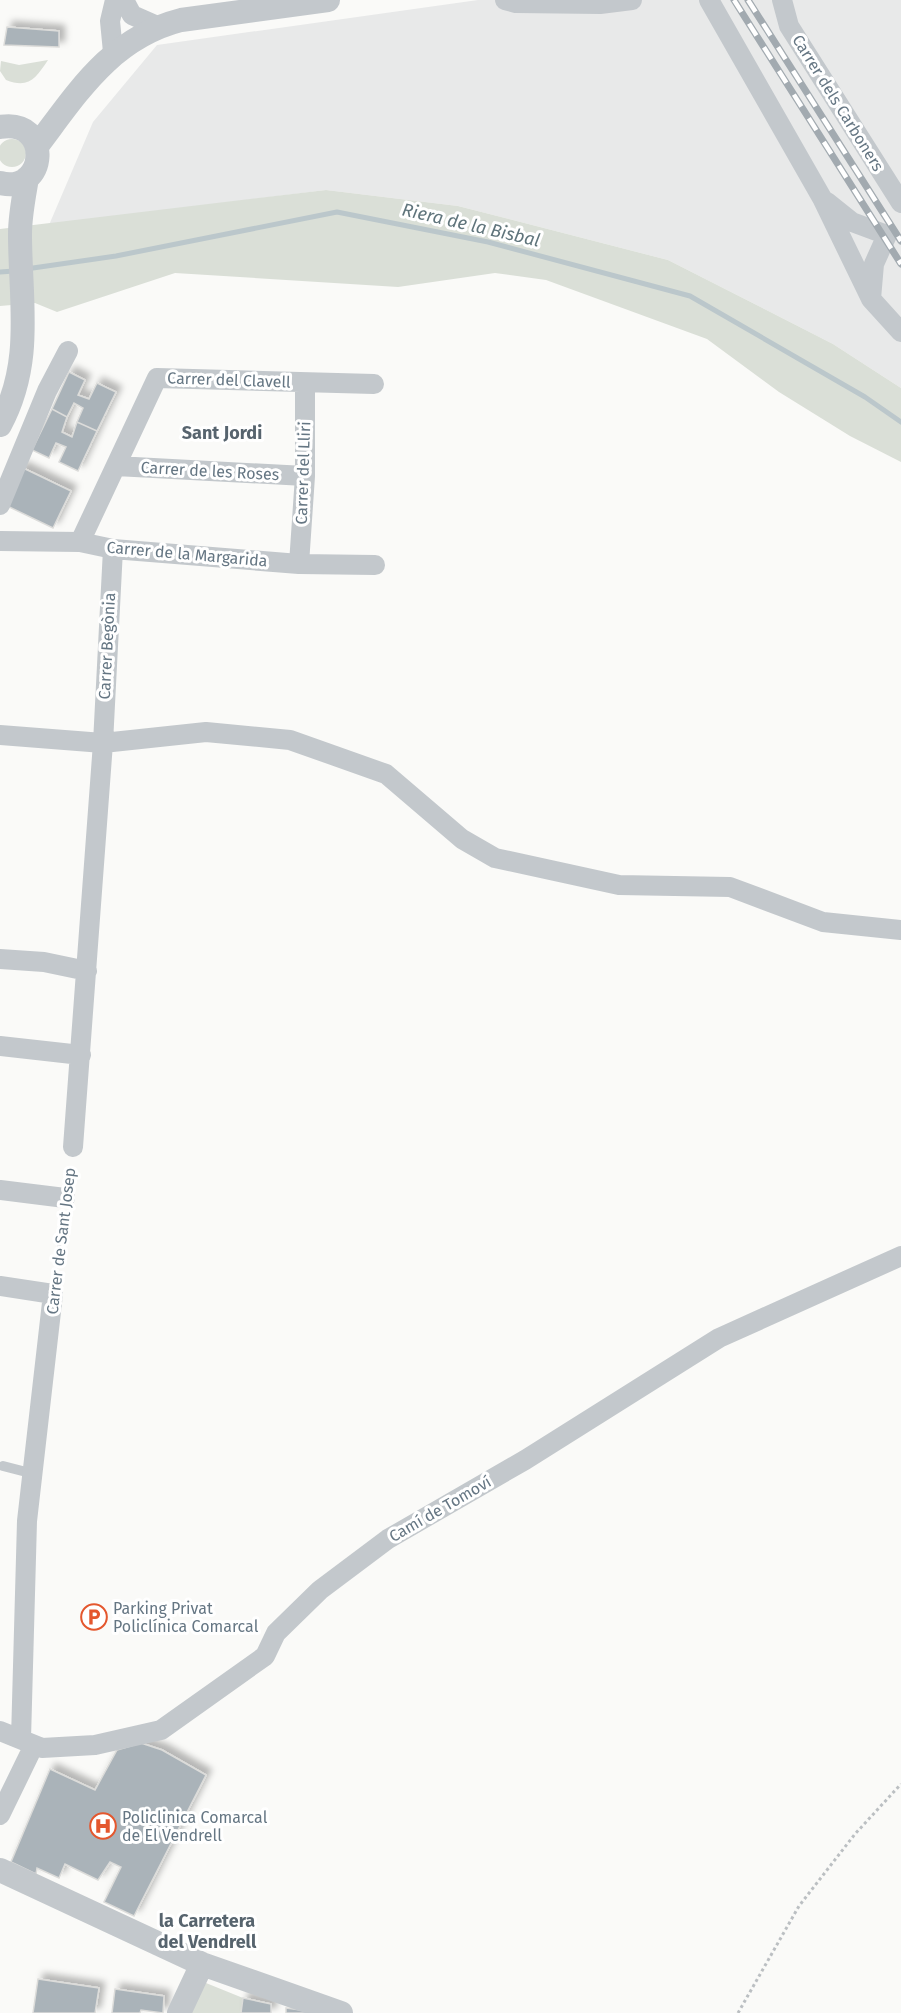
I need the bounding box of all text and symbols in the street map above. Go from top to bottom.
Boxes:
street label: Carrer dels Carboners [788,31,888,175]
water label: Riera de la Bisbal [400,198,542,252]
street label: Carrer del Clavell [167,368,291,392]
street label: Carrer del Lliri [292,421,314,525]
district label: Sant Jordi [182,422,262,444]
street label: Carrer de les Roses [140,458,280,484]
street label: Carrer de la Margarida [106,538,268,570]
street label: Carrer Begònia [95,592,119,700]
street label: Carrer de Sant Josep [43,1167,79,1315]
street label: Camí de Tomoví [386,1472,495,1546]
place label: Parking Privat Policlínica Comarcal [113,1599,259,1636]
parking icon: Parking Privat Policlínica Comarcal [79,1602,109,1632]
place label: Policlinica Comarcal de El Vendrell [122,1808,268,1845]
hospital icon: Policlinica Comarcal de El Vendrell [88,1811,118,1841]
district label: la Carretera del Vendrell [158,1910,257,1953]

